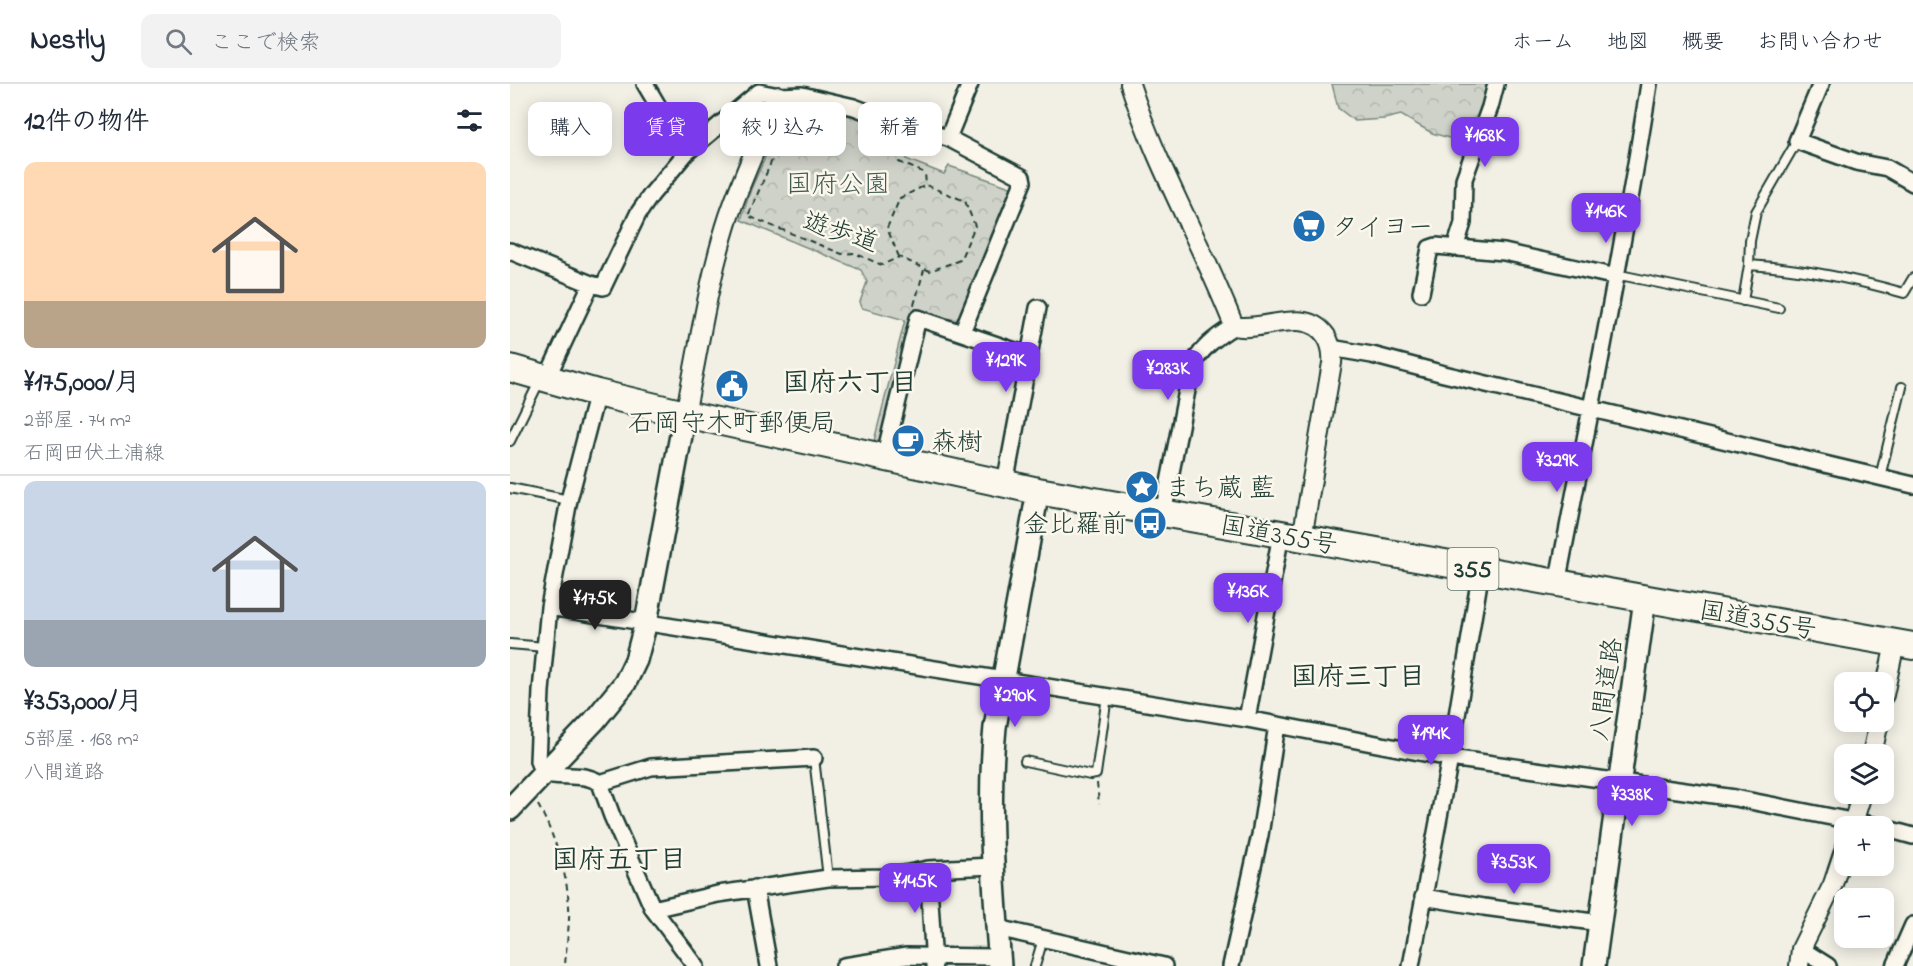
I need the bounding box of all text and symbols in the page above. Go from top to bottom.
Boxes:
search box [141,14,561,68]
text: Nestly [30,21,105,62]
icon: search [162,25,195,58]
text: ここで検索 [210,28,320,60]
text: ホーム [1512,28,1574,58]
text: 地図 [1607,28,1649,58]
text: 概要 [1682,28,1724,58]
text: お問い合わせ [1757,28,1883,58]
chip: 購入 [528,102,612,156]
chip: 賃貸 [624,102,708,156]
chip: 絞り込み [720,102,846,156]
chip: 新着 [858,102,942,156]
text: 12件の物件 [24,104,149,142]
icon: filters [453,104,486,137]
pin: ¥168K [1443,117,1527,168]
text: ¥168K [1465,122,1505,151]
park label: 国府公園 [786,167,890,205]
pin: ¥146K [1564,193,1648,244]
text: ¥146K [1586,198,1626,227]
icon: home [201,201,309,309]
street label: 遊歩道 [797,204,883,264]
supermarket icon: タイヨー [1291,208,1327,244]
place label: タイヨー [1332,210,1433,248]
pin: ¥129K [964,342,1048,393]
text: ¥129K [986,347,1026,376]
pin: ¥283K [1126,350,1210,401]
text: ¥283K [1146,355,1190,384]
text: ¥175,000/月 [24,365,140,403]
district label: 国府六丁目 [783,365,918,404]
public building icon: 石岡守木町郵便局 [714,368,750,404]
place label: 石岡守木町郵便局 [628,406,836,444]
text: 2部屋 · 74 m² [24,407,131,436]
cafe icon: 森樹 [890,423,926,459]
place label: 森樹 [931,425,983,463]
text: 石岡田伏土浦線 [24,440,164,469]
pin: ¥329K [1515,442,1599,493]
text: ¥329K [1536,447,1578,476]
place icon: まち蔵 藍 [1124,469,1160,505]
place label: まち蔵 藍 [1165,471,1276,509]
bus stop icon: 金比羅前 [1132,505,1168,541]
place label: 金比羅前 [1023,507,1127,545]
street label: 国道355号 [1217,508,1340,566]
icon: home [201,520,309,628]
road number: 355 [1448,548,1498,590]
pin: ¥136K [1206,573,1290,624]
text: ¥136K [1228,578,1268,607]
pin: ¥175K [553,580,637,631]
text: ¥175K [573,585,617,614]
street label: 国道355号 [1696,593,1819,651]
street label: 八間道路 [1582,635,1634,744]
district label: 国府三丁目 [1291,659,1426,698]
map controls [1834,672,1894,948]
button: locate [1834,672,1894,732]
pin: ¥290K [973,677,1057,728]
text: ¥290K [994,682,1036,711]
text: ¥353,000/月 [24,684,143,722]
pin: ¥194K [1389,715,1473,766]
text: ¥194K [1412,720,1450,749]
text: 5部屋 · 168 m² [24,726,139,755]
button: layers [1834,744,1894,804]
text: 八間道路 [24,759,104,788]
pin: ¥338K [1590,776,1674,827]
text: ¥338K [1611,781,1653,810]
button: + [1834,816,1894,876]
district label: 国府五丁目 [552,842,687,881]
pin: ¥353K [1472,844,1556,895]
text: ¥353K [1491,849,1537,878]
pin: ¥145K [873,863,957,914]
text: ¥145K [893,868,937,897]
button: − [1834,888,1894,948]

